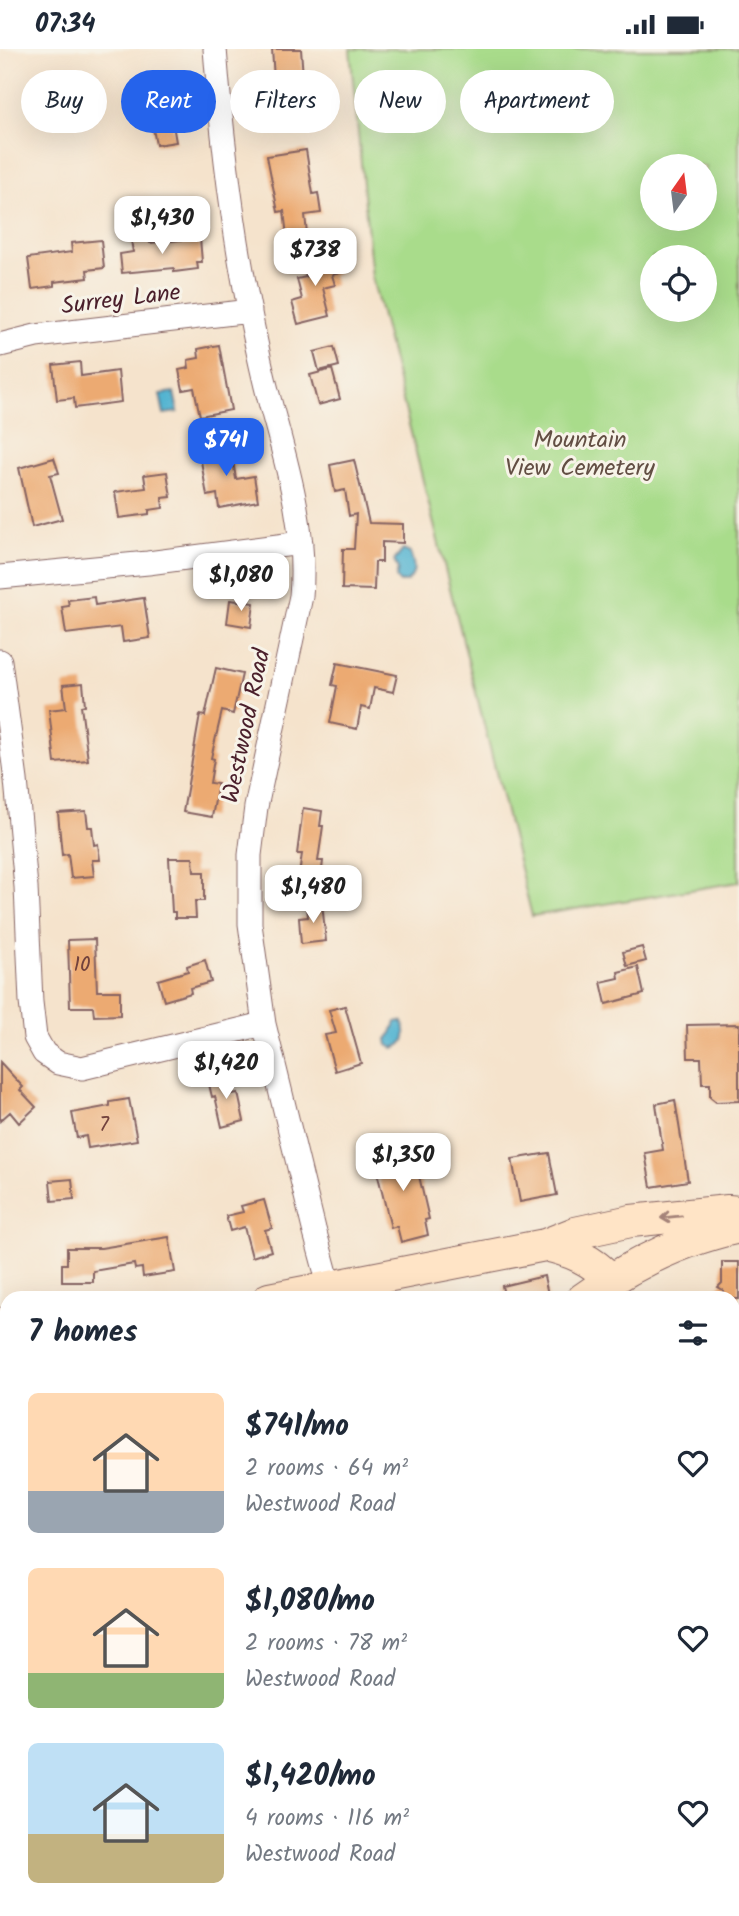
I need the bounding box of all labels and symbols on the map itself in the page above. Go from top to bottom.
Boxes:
north arrow [640,154,718,231]
pin: $1,430 [105,197,219,256]
pin: $738 [274,229,356,288]
street label: Surrey Lane [59,273,183,327]
pin: $741 [185,419,267,478]
park label: Mountain View Cemetery [505,421,655,488]
pin: $1,080 [184,553,298,613]
street label: Westwood Road [212,644,283,807]
pin: $1,480 [256,865,370,925]
house number: 10 [73,949,91,982]
pin: $1,420 [169,1041,283,1101]
house number: 7 [99,1109,110,1142]
pin: $1,350 [346,1133,460,1193]
one-way arrow [660,1210,683,1223]

